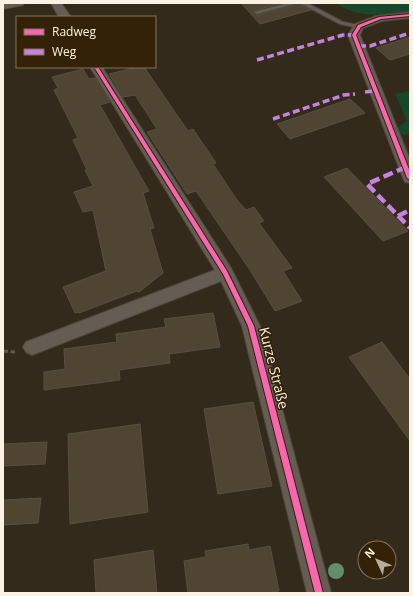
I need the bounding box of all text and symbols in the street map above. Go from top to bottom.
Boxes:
legend [16,16,156,68]
text: Radweg [52,23,96,40]
text: Weg [52,43,77,60]
street label: Kurze Straße [255,325,294,411]
north arrow [357,540,397,580]
text: N [361,544,378,561]

